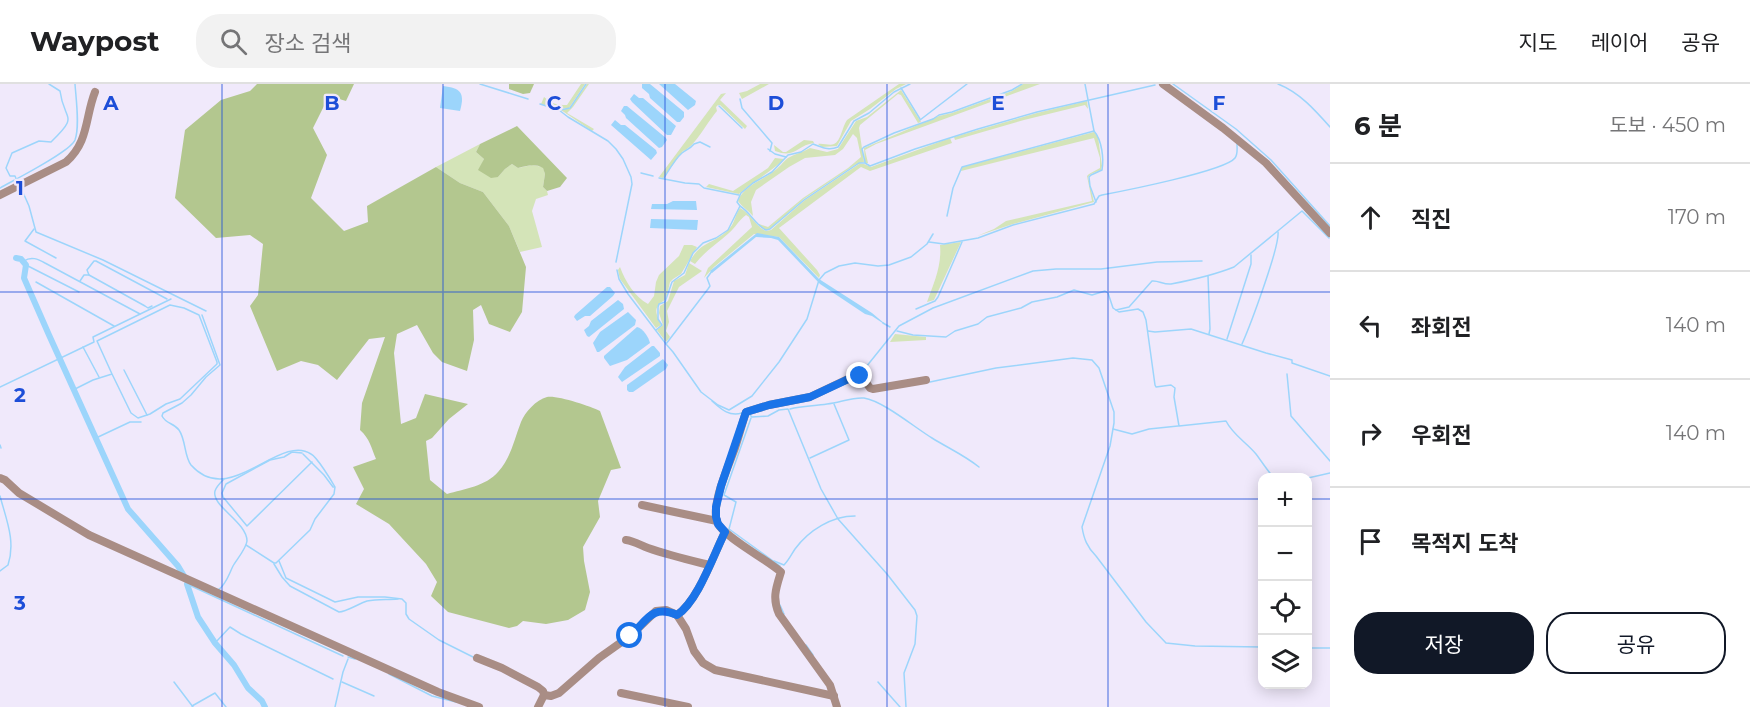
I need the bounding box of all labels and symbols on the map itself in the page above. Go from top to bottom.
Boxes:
text: A [102,91,119,115]
text: B [324,91,340,115]
text: C [547,91,562,115]
text: D [768,91,784,115]
text: E [991,91,1005,115]
text: F [1213,91,1226,115]
text: 1 [16,176,24,200]
route end [846,362,872,388]
text: 2 [14,383,26,407]
text: 3 [13,591,26,615]
route start [616,622,642,648]

